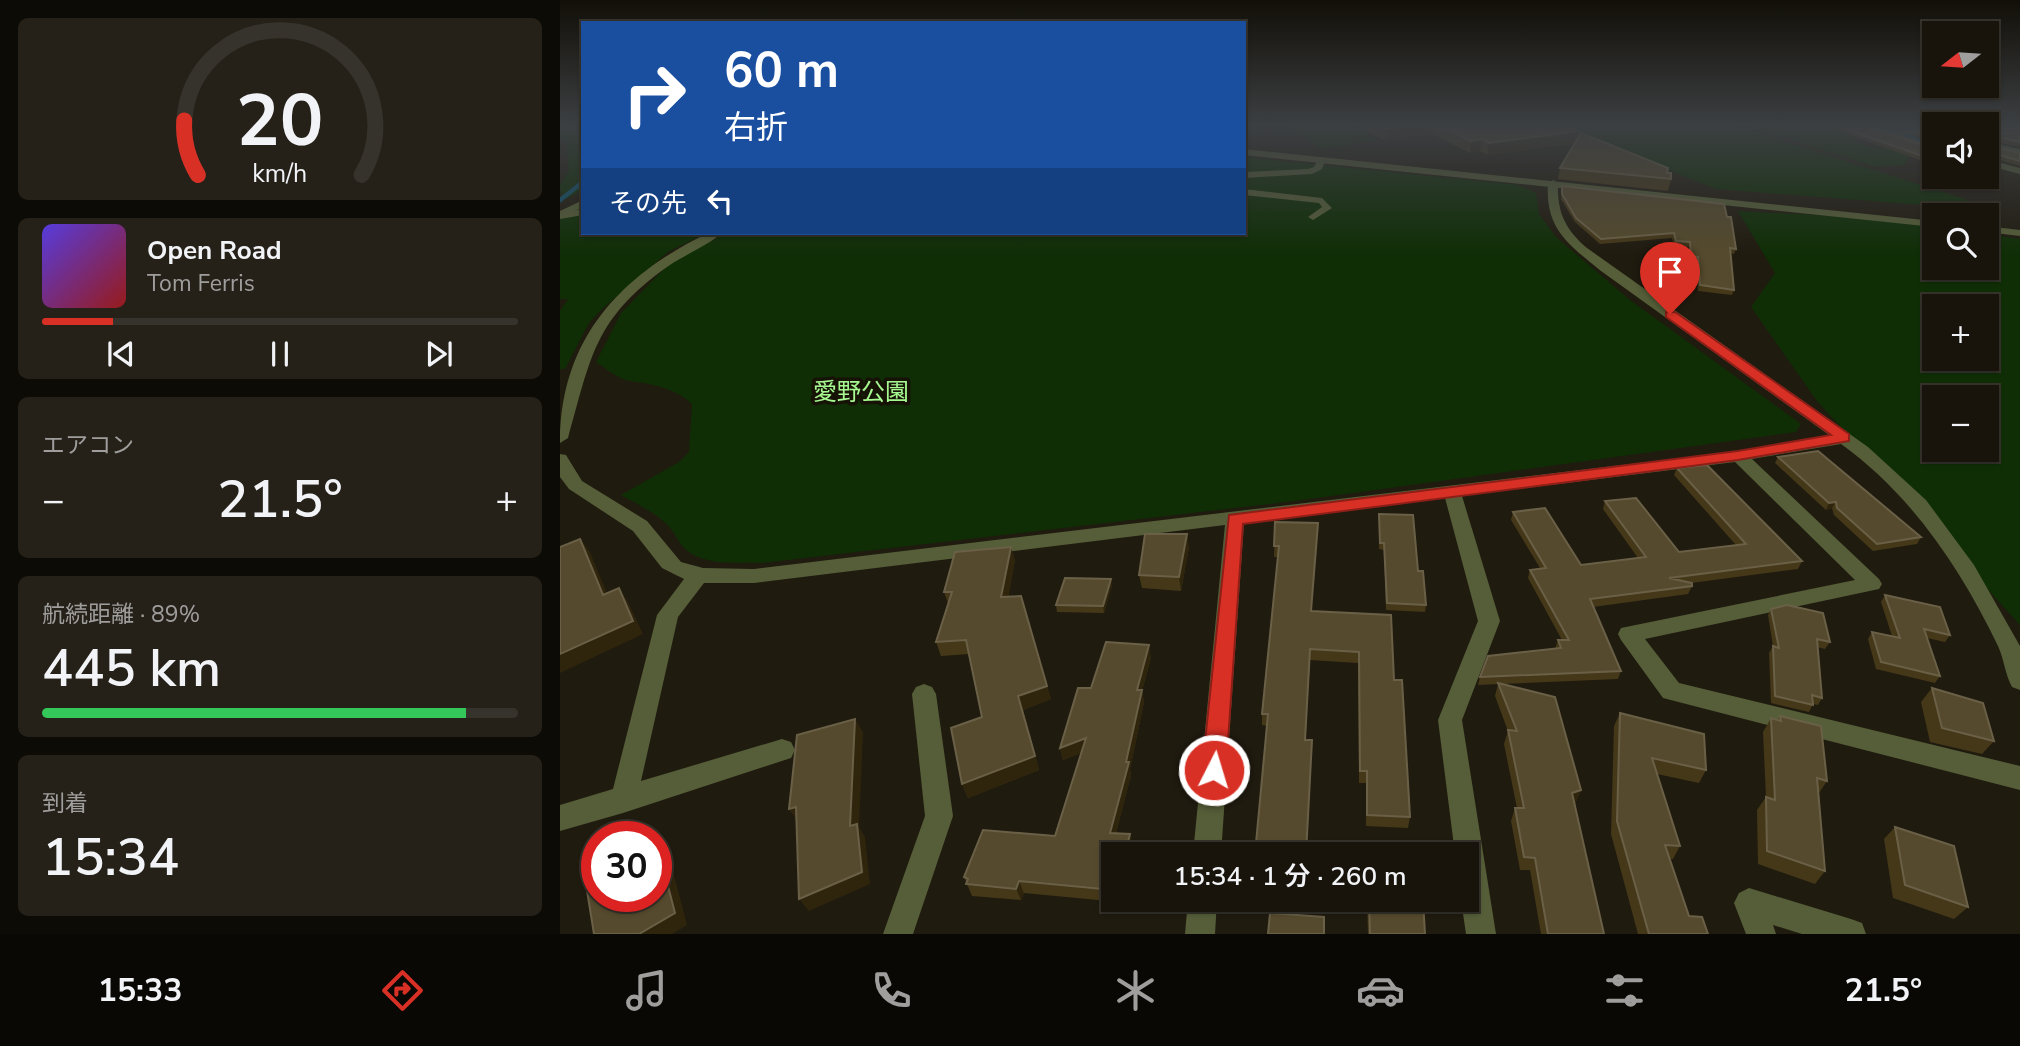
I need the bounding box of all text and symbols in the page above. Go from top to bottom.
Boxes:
north arrow [1922,21,1998,98]
map controls [1922,21,1999,462]
text: 60 m [724,37,839,104]
icon: right [609,49,700,140]
text: 20 [236,71,324,171]
text: 右折 [724,106,788,149]
button: sound [1922,112,1999,189]
text: km/h [252,157,308,191]
icon: left [701,182,739,220]
text: その先 [609,186,687,221]
button: search [1922,203,1999,280]
text: Open Road [147,233,282,268]
pin [1640,242,1700,314]
icon: arrive [1651,253,1689,291]
text: Tom Ferris [147,268,255,299]
button: + [1922,294,1999,371]
icon: previous [102,335,140,373]
icon: pause [261,335,299,373]
icon: next [420,335,458,373]
park label: 愛野公園 [813,376,909,408]
button: − [1922,385,1999,462]
text: エアコン [42,430,134,461]
text: 21.5° [217,464,343,535]
text: − [42,475,65,526]
text: + [495,475,518,526]
text: 航続距離 · 89% [42,599,200,630]
text: 445 km [42,633,221,704]
position arrow [1177,733,1251,807]
text: 到着 [42,788,88,819]
speed limit sign: 30 [581,821,672,912]
text: 15:34 [42,822,179,893]
text: 15:34 · 1 分 · 260 m [1174,859,1406,894]
icon: directions [378,966,427,1015]
icon: music [622,966,671,1015]
icon: phone [867,966,916,1015]
icon: climate [1111,966,1160,1015]
icon: car [1356,966,1405,1015]
icon: filters [1600,966,1649,1015]
text: 15:33 [98,969,182,1012]
text: 21.5° [1845,969,1922,1012]

